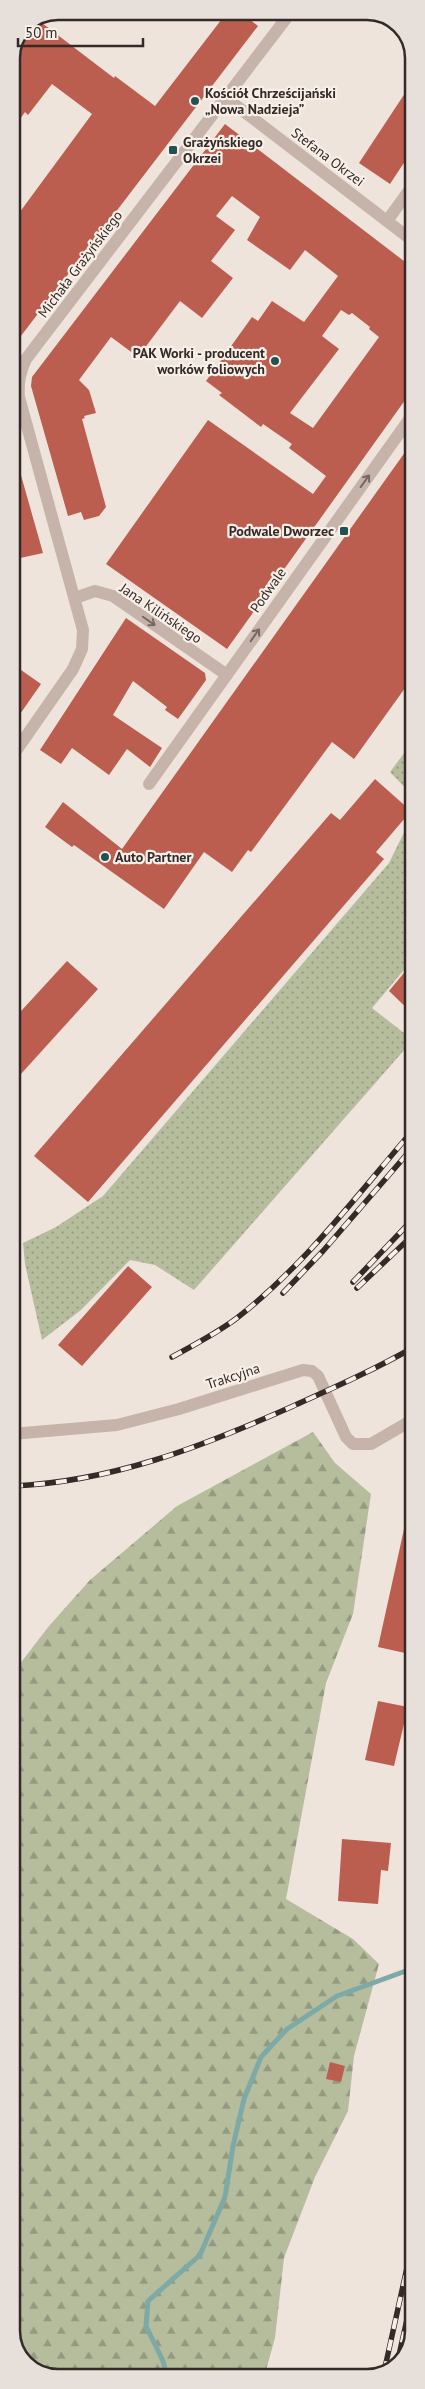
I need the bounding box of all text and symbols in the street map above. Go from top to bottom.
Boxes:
scale bar [18,15,142,47]
text: 50 m [25,23,58,42]
place label: Kościół Chrześcijański „Nowa Nadzieja” [205,84,336,118]
marker: Kościół Chrześcijański „Nowa Nadzieja” [189,95,201,107]
street label: Stefana Okrzei [288,124,368,190]
place label: Grażyńskiego Okrzei [183,133,263,167]
marker: Grażyńskiego Okrzei [167,144,179,156]
street label: Michała Grażyńskiego [34,207,126,321]
place label: PAK Worki - producent worków foliowych [133,344,265,378]
marker: PAK Worki - producent worków foliowych [269,355,281,367]
one-way arrow [360,474,370,488]
place label: Podwale Dworzec [229,522,334,540]
marker: Podwale Dworzec [338,525,350,537]
street label: Podwale [246,564,290,616]
street label: Jana Kilińskiego [116,578,206,647]
one-way arrow [142,616,156,626]
one-way arrow [250,628,260,642]
place label: Auto Partner [115,848,191,866]
marker: Auto Partner [99,851,111,863]
street label: Trakcyjna [204,1359,262,1393]

